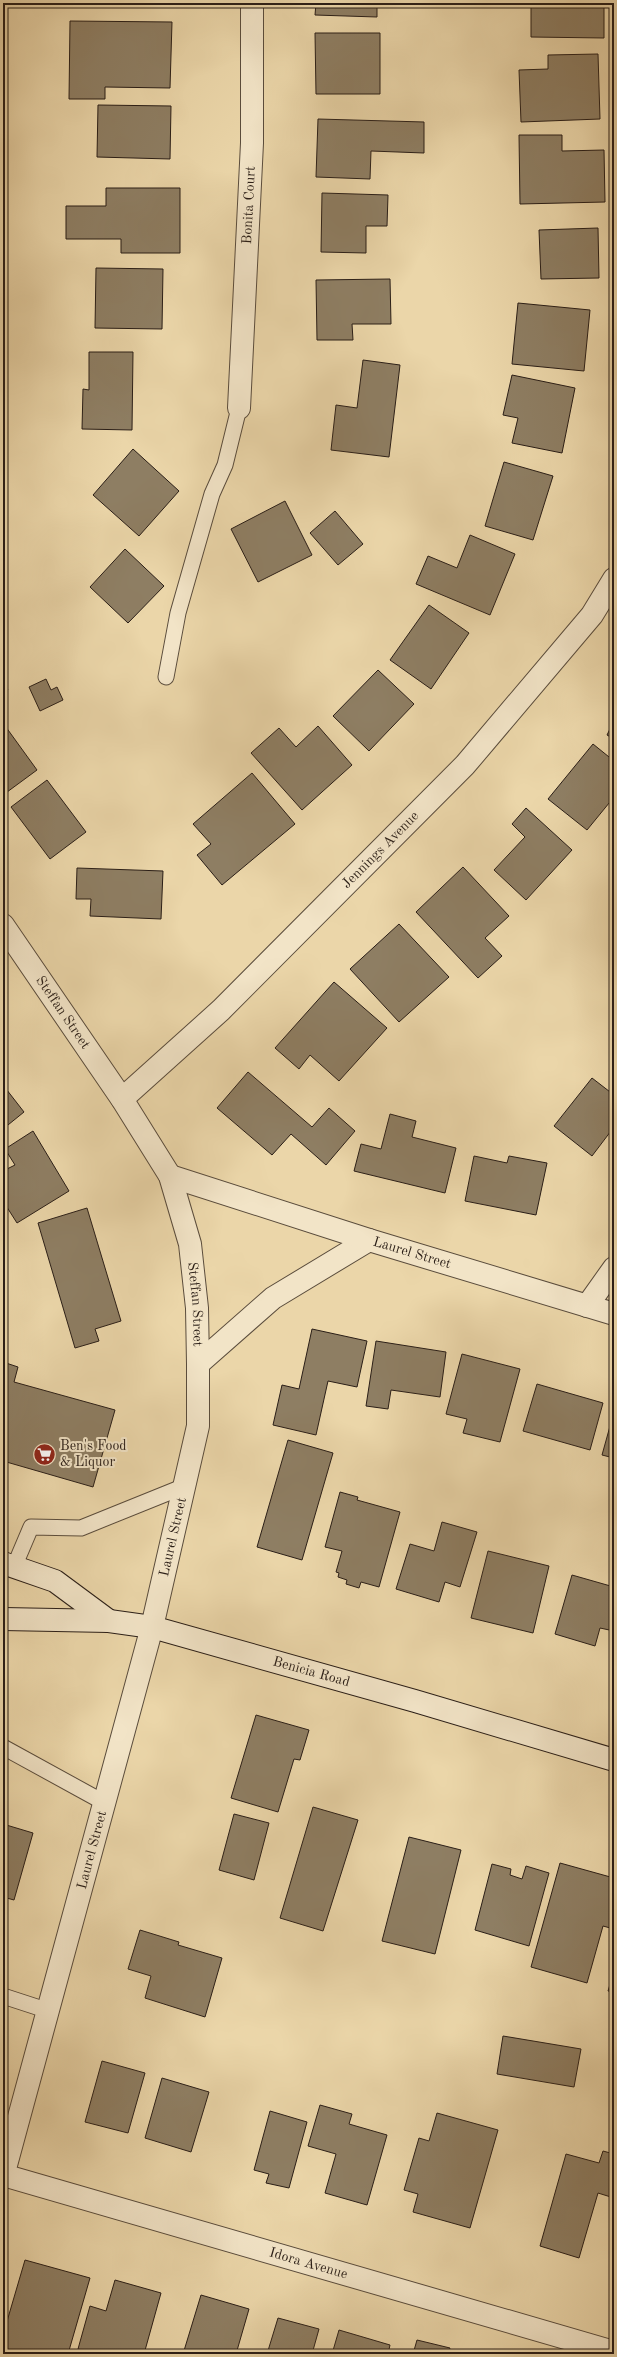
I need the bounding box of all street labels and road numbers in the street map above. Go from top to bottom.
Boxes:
street label: Bonita Court [240,166,258,245]
street label: Jennings Avenue [339,809,422,891]
street label: Steffan Street [33,974,93,1052]
street label: Laurel Street [371,1235,453,1271]
street label: Steffan Street [185,1261,205,1347]
street label: Laurel Street [157,1496,189,1578]
street label: Benicia Road [271,1654,351,1689]
street label: Laurel Street [75,1809,109,1891]
street label: Idora Avenue [268,2246,349,2281]

